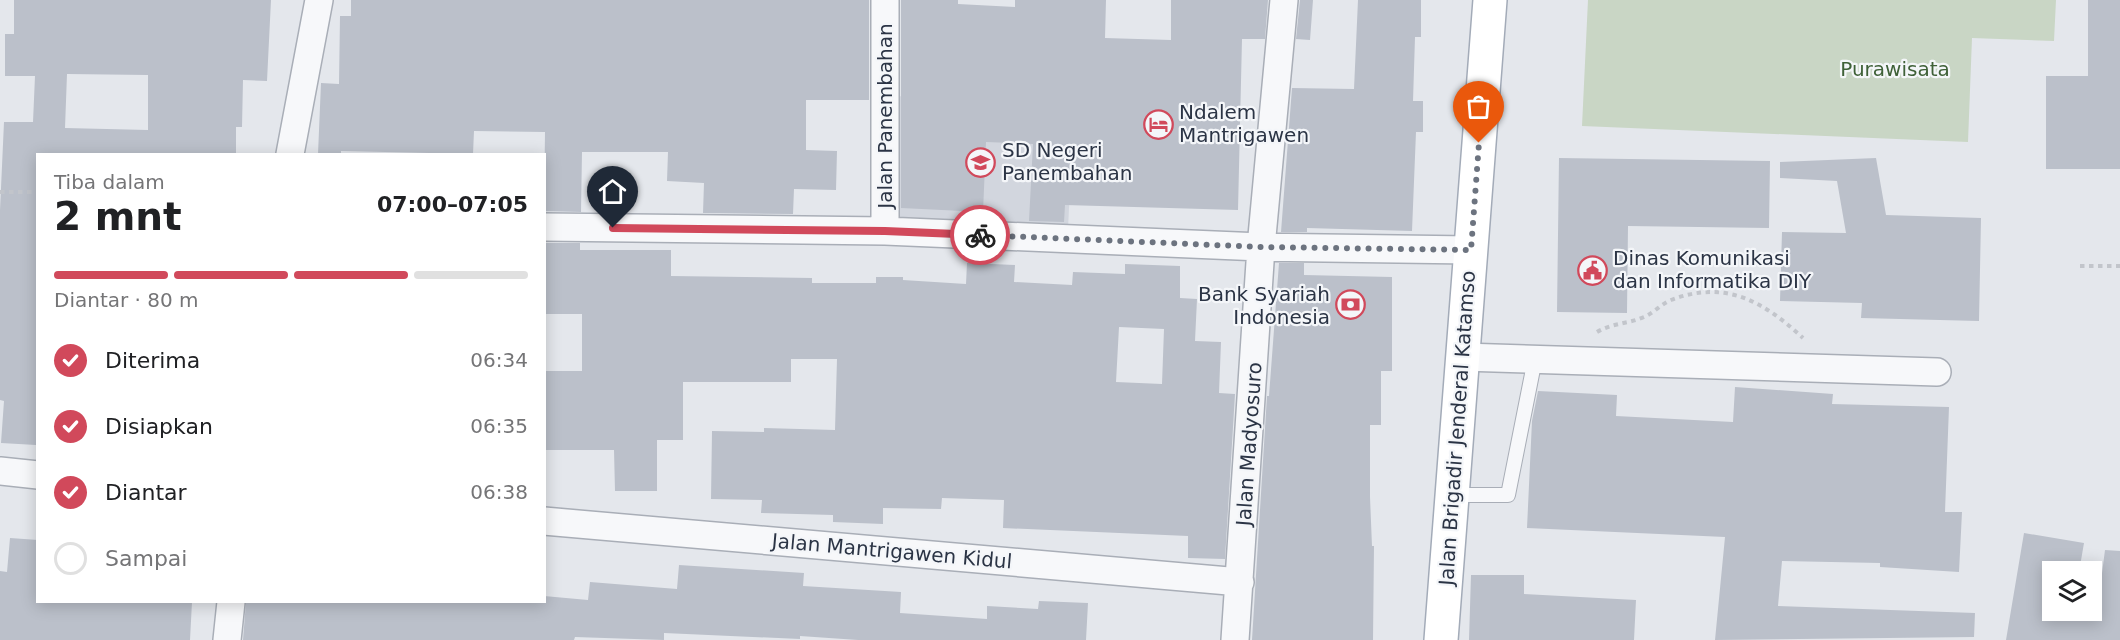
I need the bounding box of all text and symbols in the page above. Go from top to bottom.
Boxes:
street label: Jalan Panembahan [873,23,897,211]
park label: Purawisata [1840,57,1950,81]
pin [1453,81,1504,143]
icon: bag [1462,90,1495,123]
place label: Ndalem Mantrigawen [1179,100,1309,147]
hotel icon: Ndalem Mantrigawen [1142,108,1174,140]
place label: SD Negeri Panembahan [1002,138,1132,185]
school or university icon: SD Negeri Panembahan [965,146,997,178]
pin [587,166,638,228]
text: Tiba dalam [54,170,165,194]
icon: home [596,175,629,208]
text: 07:00–07:05 [377,192,528,217]
text: 2 mnt [54,194,182,239]
courier [950,205,1010,265]
icon: bike [964,219,997,252]
place label: Dinas Komunikasi dan Informatika DIY [1613,246,1812,293]
public building icon: Dinas Komunikasi dan Informatika DIY [1576,254,1608,286]
street label: Jalan Brigadir Jenderal Katamso [1434,270,1480,588]
place label: Bank Syariah Indonesia [1198,282,1330,329]
text: Diantar · 80 m [54,288,199,312]
bank icon: Bank Syariah Indonesia [1335,289,1367,321]
icon: check [54,344,87,377]
text: Diterima [105,348,200,373]
text: 06:34 [470,348,528,372]
street label: Jalan Madyosuro [1231,361,1267,529]
icon: check [54,410,87,443]
text: Disiapkan [105,414,213,439]
text: 06:35 [470,414,528,438]
icon: check [54,476,87,509]
text: Diantar [105,480,187,505]
text: 06:38 [470,480,528,504]
street label: Jalan Mantrigawen Kidul [769,528,1013,573]
text: Sampai [105,546,187,571]
map controls [2042,561,2102,621]
button: layers [2042,561,2102,621]

